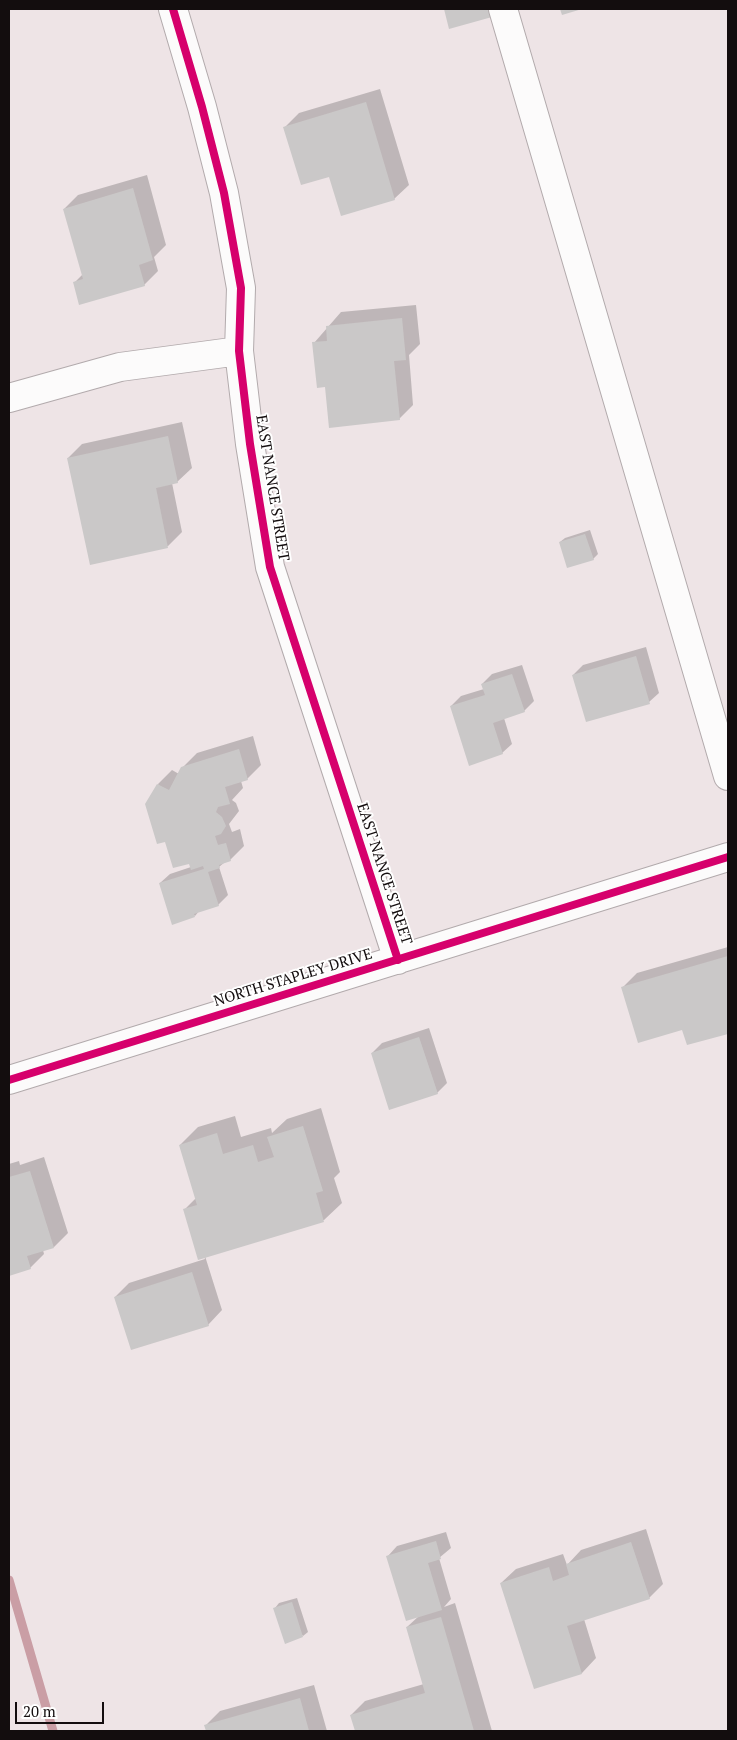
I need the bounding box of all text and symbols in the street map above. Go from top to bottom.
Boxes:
street label: EAST NANCE STREET [252,414,292,562]
street label: EAST NANCE STREET [353,801,415,947]
street label: NORTH STAPLEY DRIVE [212,945,374,1011]
scale bar [18,1692,106,1724]
text: 20 m [23,1701,56,1721]

